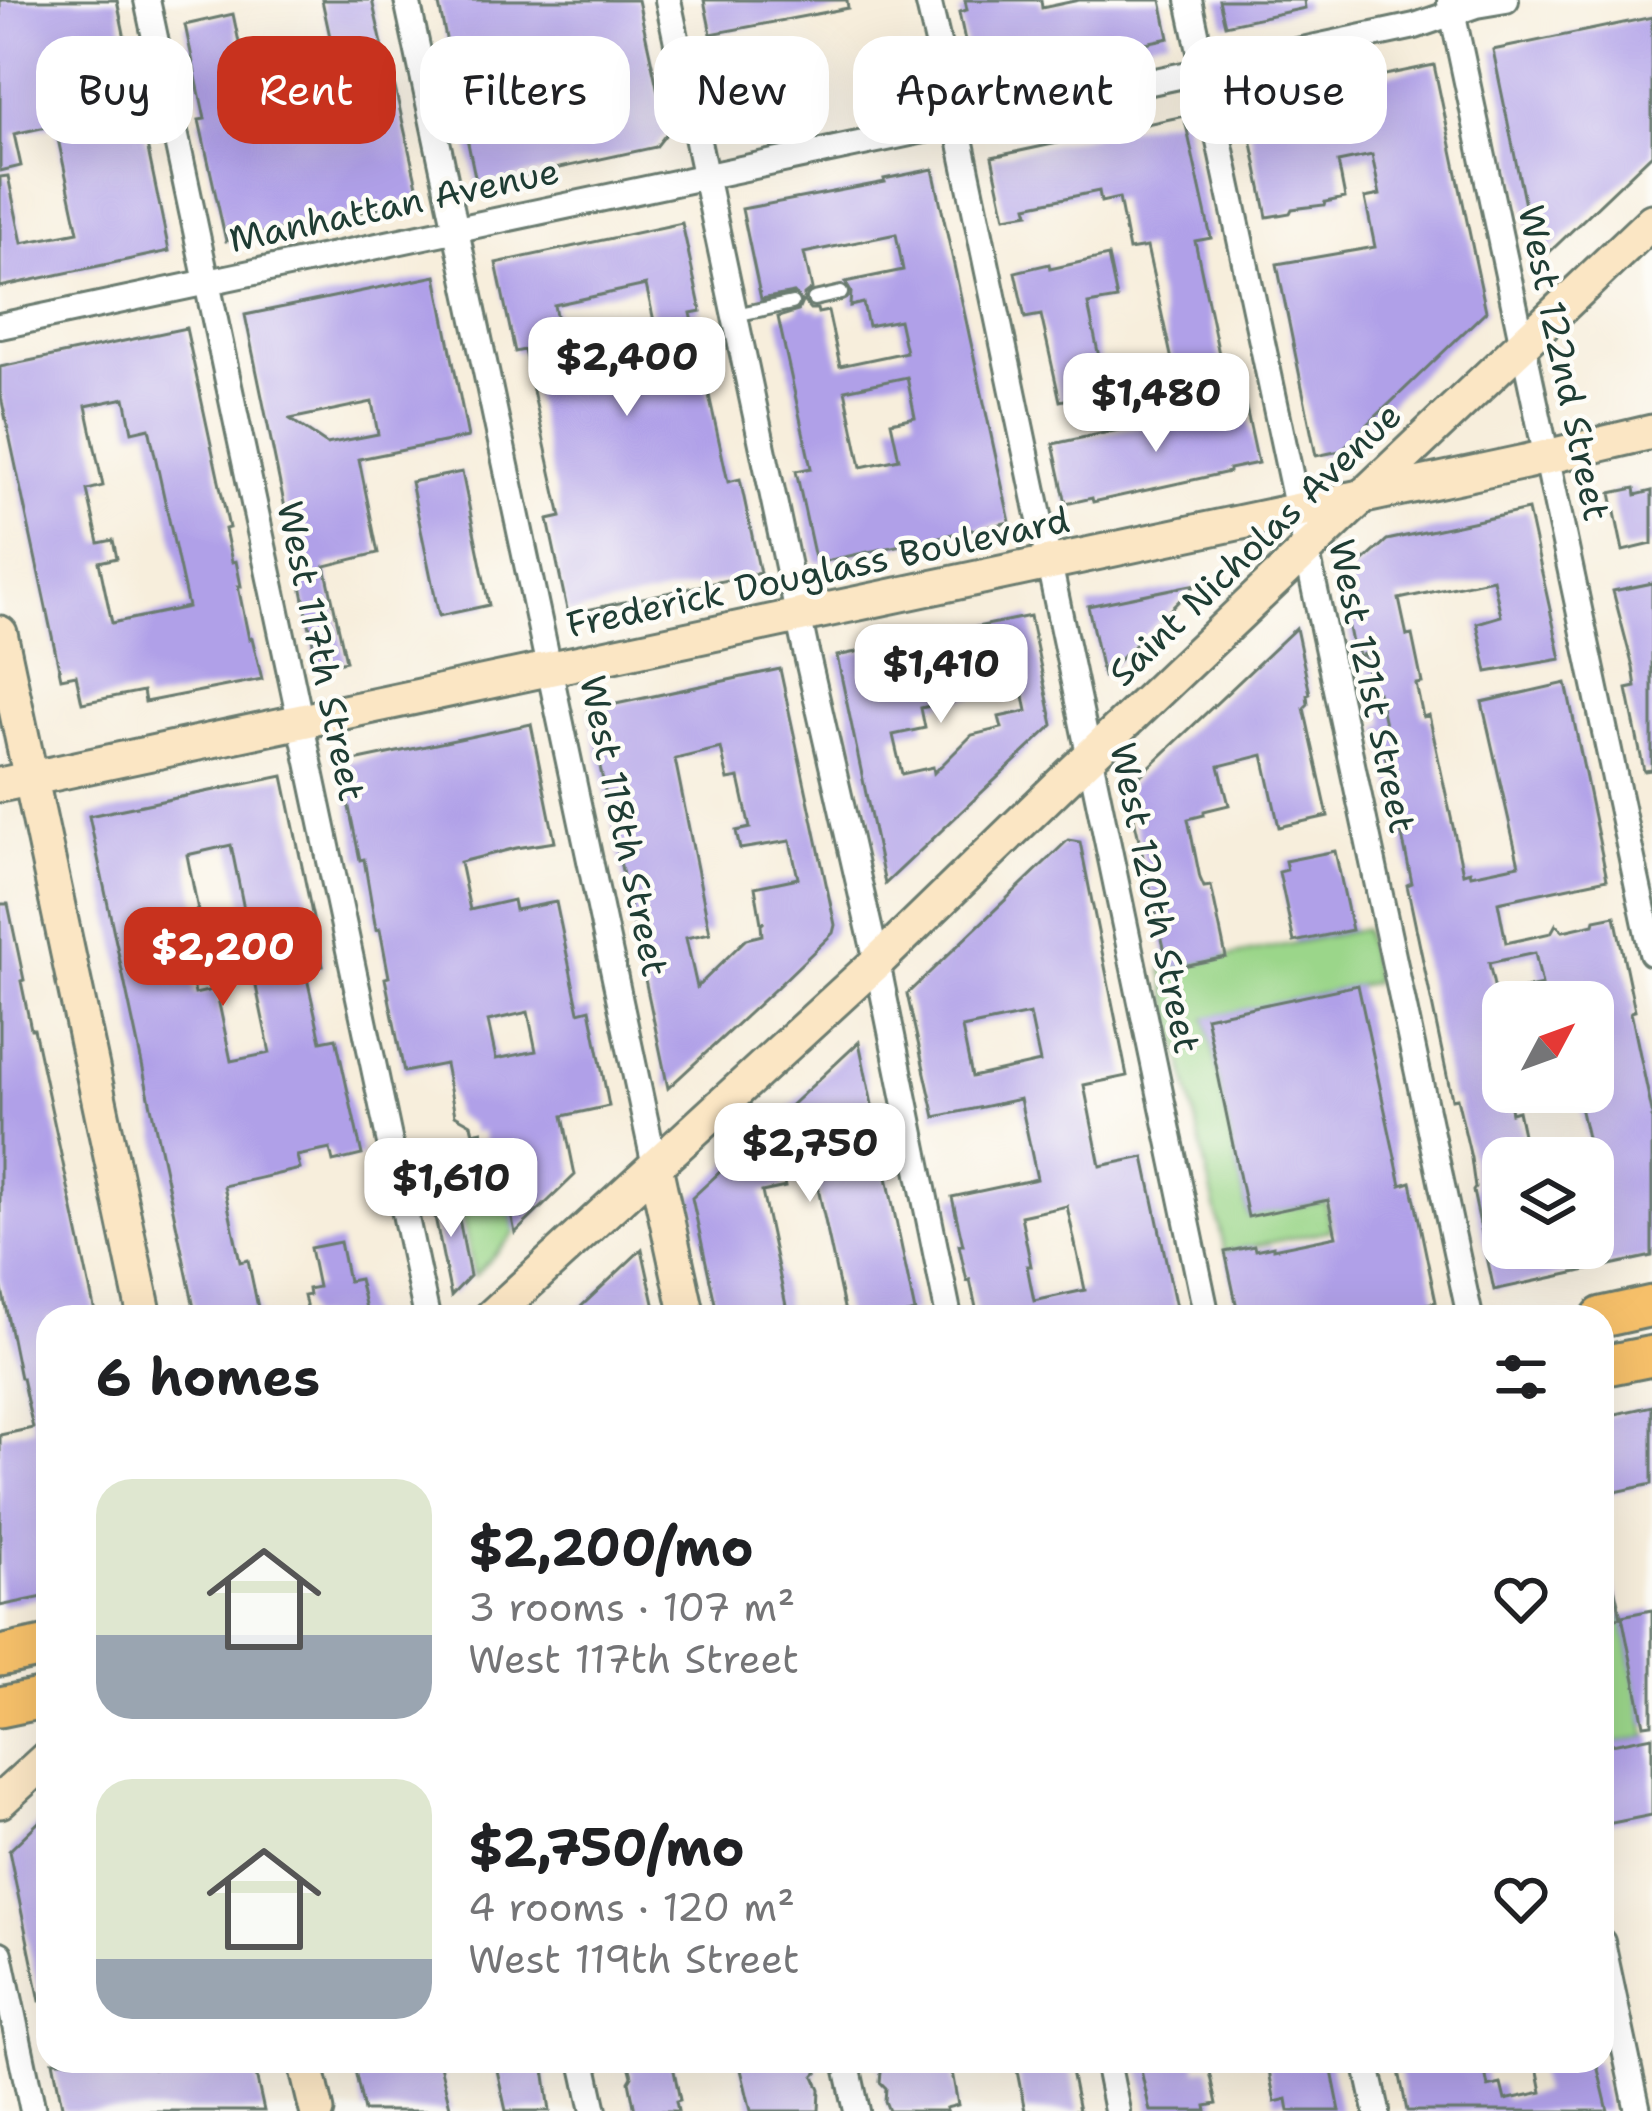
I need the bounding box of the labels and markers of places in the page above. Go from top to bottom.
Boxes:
pin: $2,400 [529,317,725,419]
pin: $1,480 [1058,353,1254,455]
pin: $1,410 [843,624,1039,726]
pin: $2,200 [125,907,321,1009]
pin: $2,750 [712,1103,908,1205]
pin: $1,610 [353,1138,549,1240]

